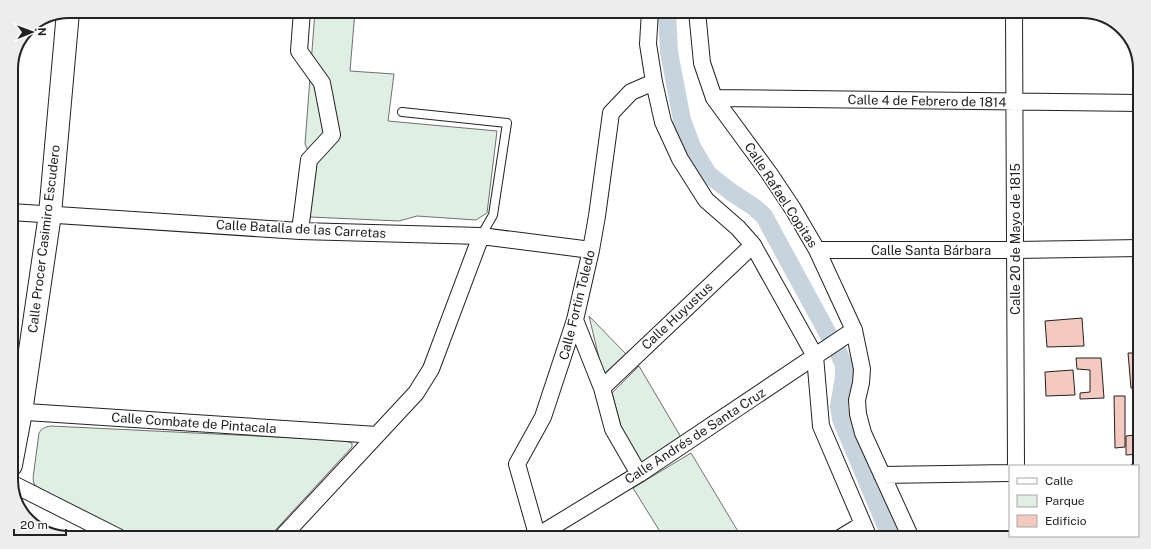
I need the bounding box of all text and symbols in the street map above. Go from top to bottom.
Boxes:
north arrow [12,12,52,52]
text: N [36,27,48,36]
street label: Calle 4 de Febrero de 1814 [847,92,1007,110]
street label: Calle Rafael Copitas [741,140,821,250]
street label: Calle Procer Casimiro Escudero [25,144,63,334]
street label: Calle 20 de Mayo de 1815 [1008,163,1023,315]
street label: Calle Batalla de las Carretas [216,217,386,241]
street label: Calle Santa Bárbara [871,243,991,258]
street label: Calle Fortin Toledo [556,248,598,362]
street label: Calle Huyustus [638,279,716,353]
street label: Calle Andrés de Santa Cruz [622,385,768,487]
street label: Calle Combate de Pintacala [111,410,277,436]
legend [1009,465,1139,537]
text: Calle [1045,474,1074,488]
text: Parque [1045,494,1085,508]
scale bar [14,511,66,537]
text: Edificio [1045,514,1087,528]
text: 20 m [20,518,48,532]

